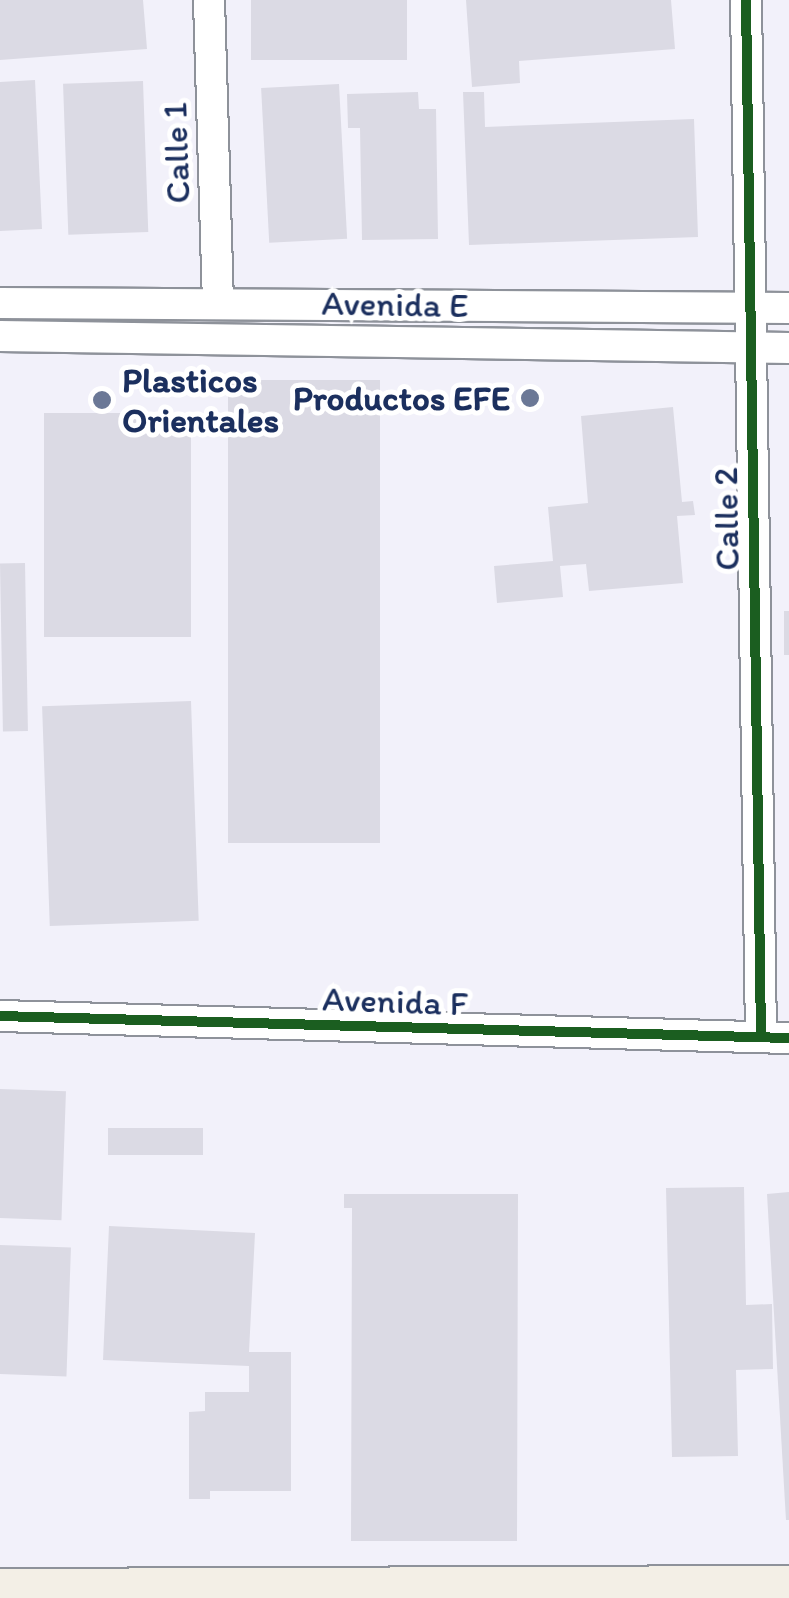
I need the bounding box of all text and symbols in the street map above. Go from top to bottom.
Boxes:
street label: Calle 1 [153,102,199,204]
street label: Avenida E [321,282,469,326]
place label: Plasticos Orientales [122,359,279,441]
place label: Productos EFE [293,377,510,419]
marker: Productos EFE [519,387,541,409]
marker: Plasticos Orientales [91,389,113,411]
street label: Calle 2 [704,467,748,571]
street label: Avenida F [322,977,468,1025]

